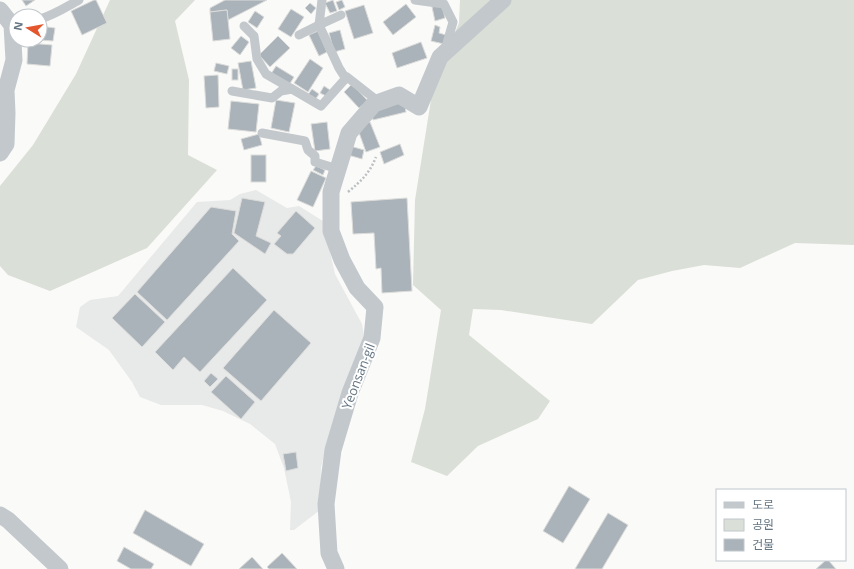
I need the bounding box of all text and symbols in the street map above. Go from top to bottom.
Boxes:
north arrow [8,8,48,48]
text: N [9,20,26,32]
street label: Yeonsan-gil [337,340,379,412]
legend [716,489,846,561]
text: 도로 [752,496,774,513]
text: 공원 [752,516,774,533]
text: 건물 [752,536,774,553]

